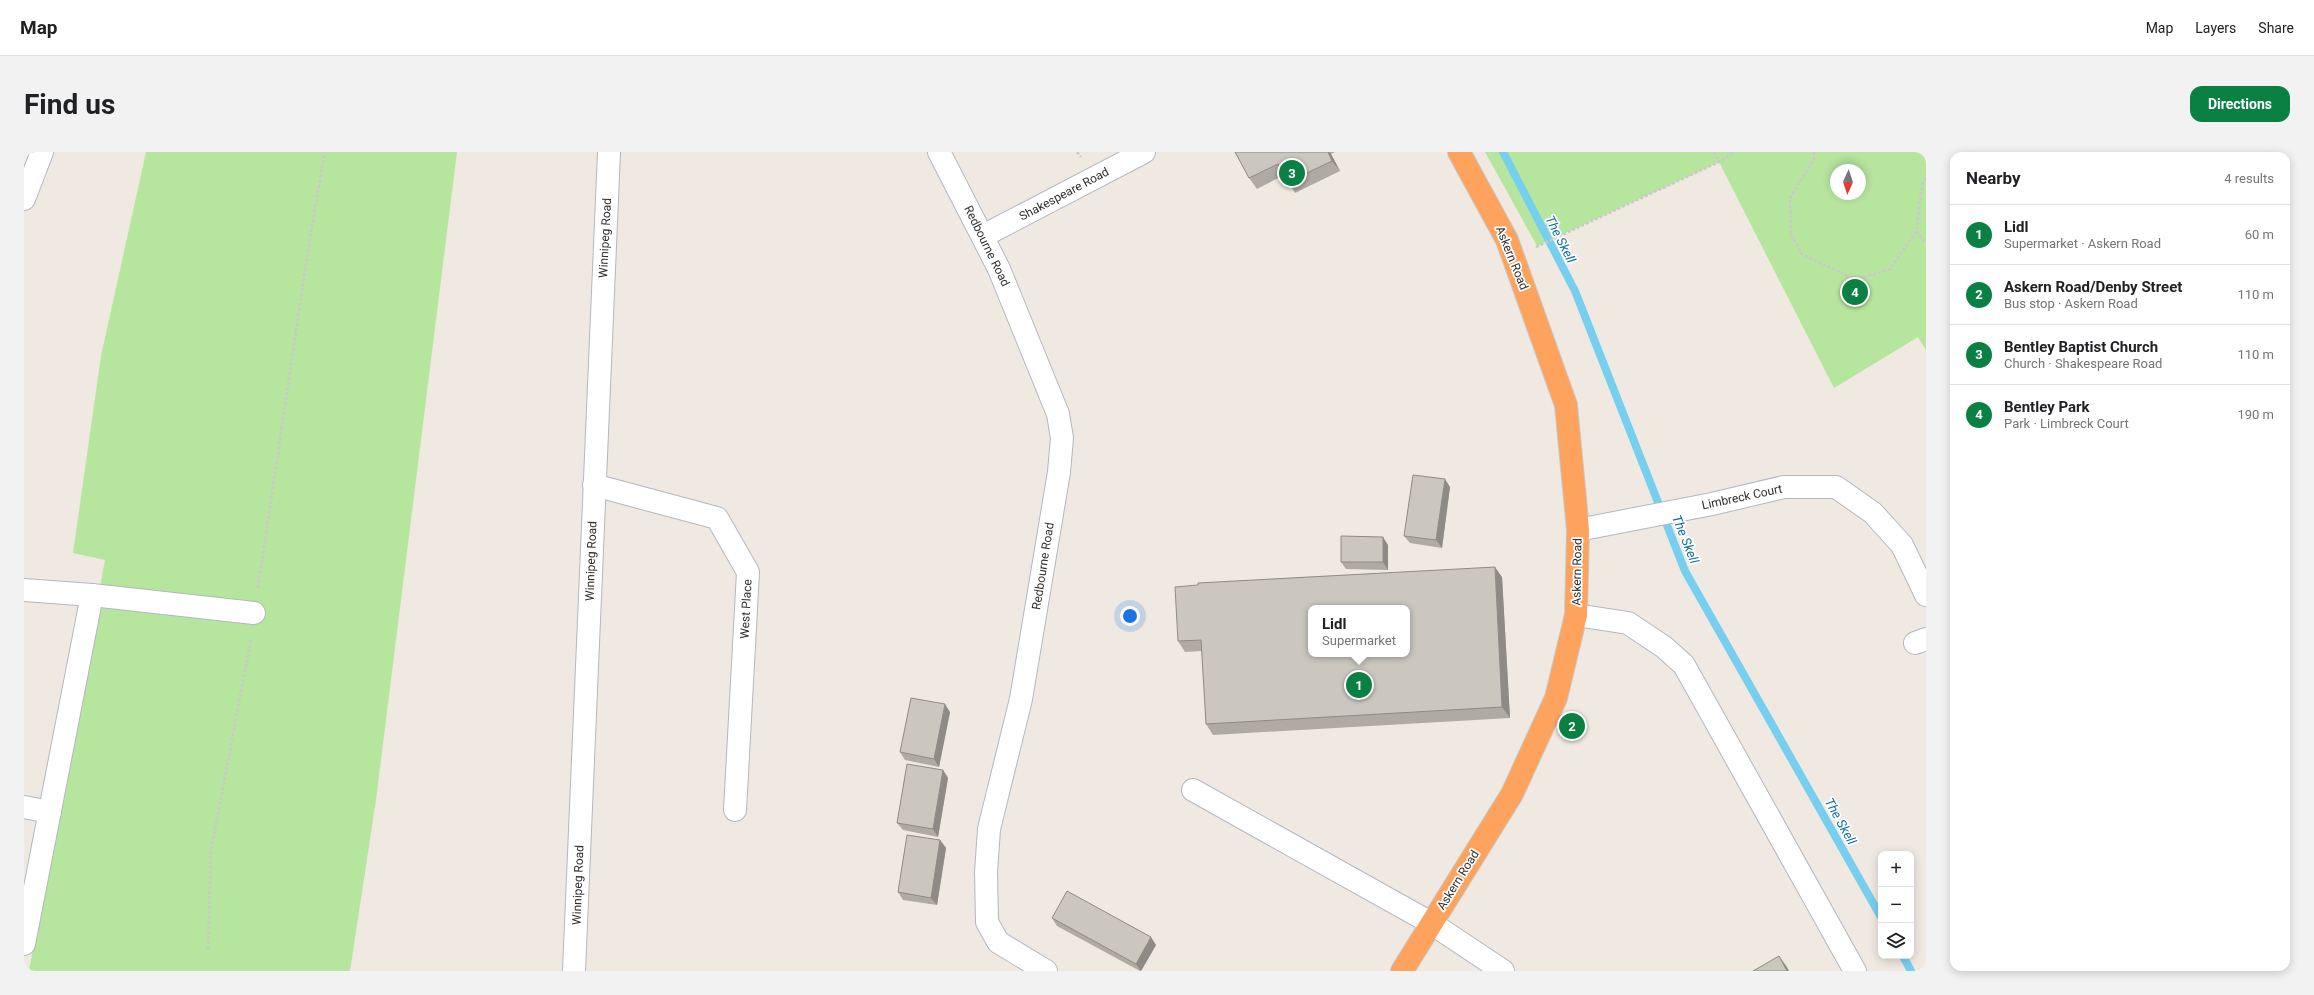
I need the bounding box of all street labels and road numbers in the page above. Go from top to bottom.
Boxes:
street label: Shakespeare Road [1017,165,1111,223]
street label: Winnipeg Road [596,198,614,278]
street label: Redbourne Road [961,203,1013,289]
street label: Askern Road [1493,224,1531,292]
street label: Limbreck Court [1701,482,1784,512]
street label: Winnipeg Road [583,521,599,601]
street label: Redbourne Road [1029,521,1057,611]
street label: Askern Road [1569,538,1585,606]
street label: West Place [737,579,755,639]
street label: Winnipeg Road [570,845,586,925]
street label: Askern Road [1434,848,1482,912]

